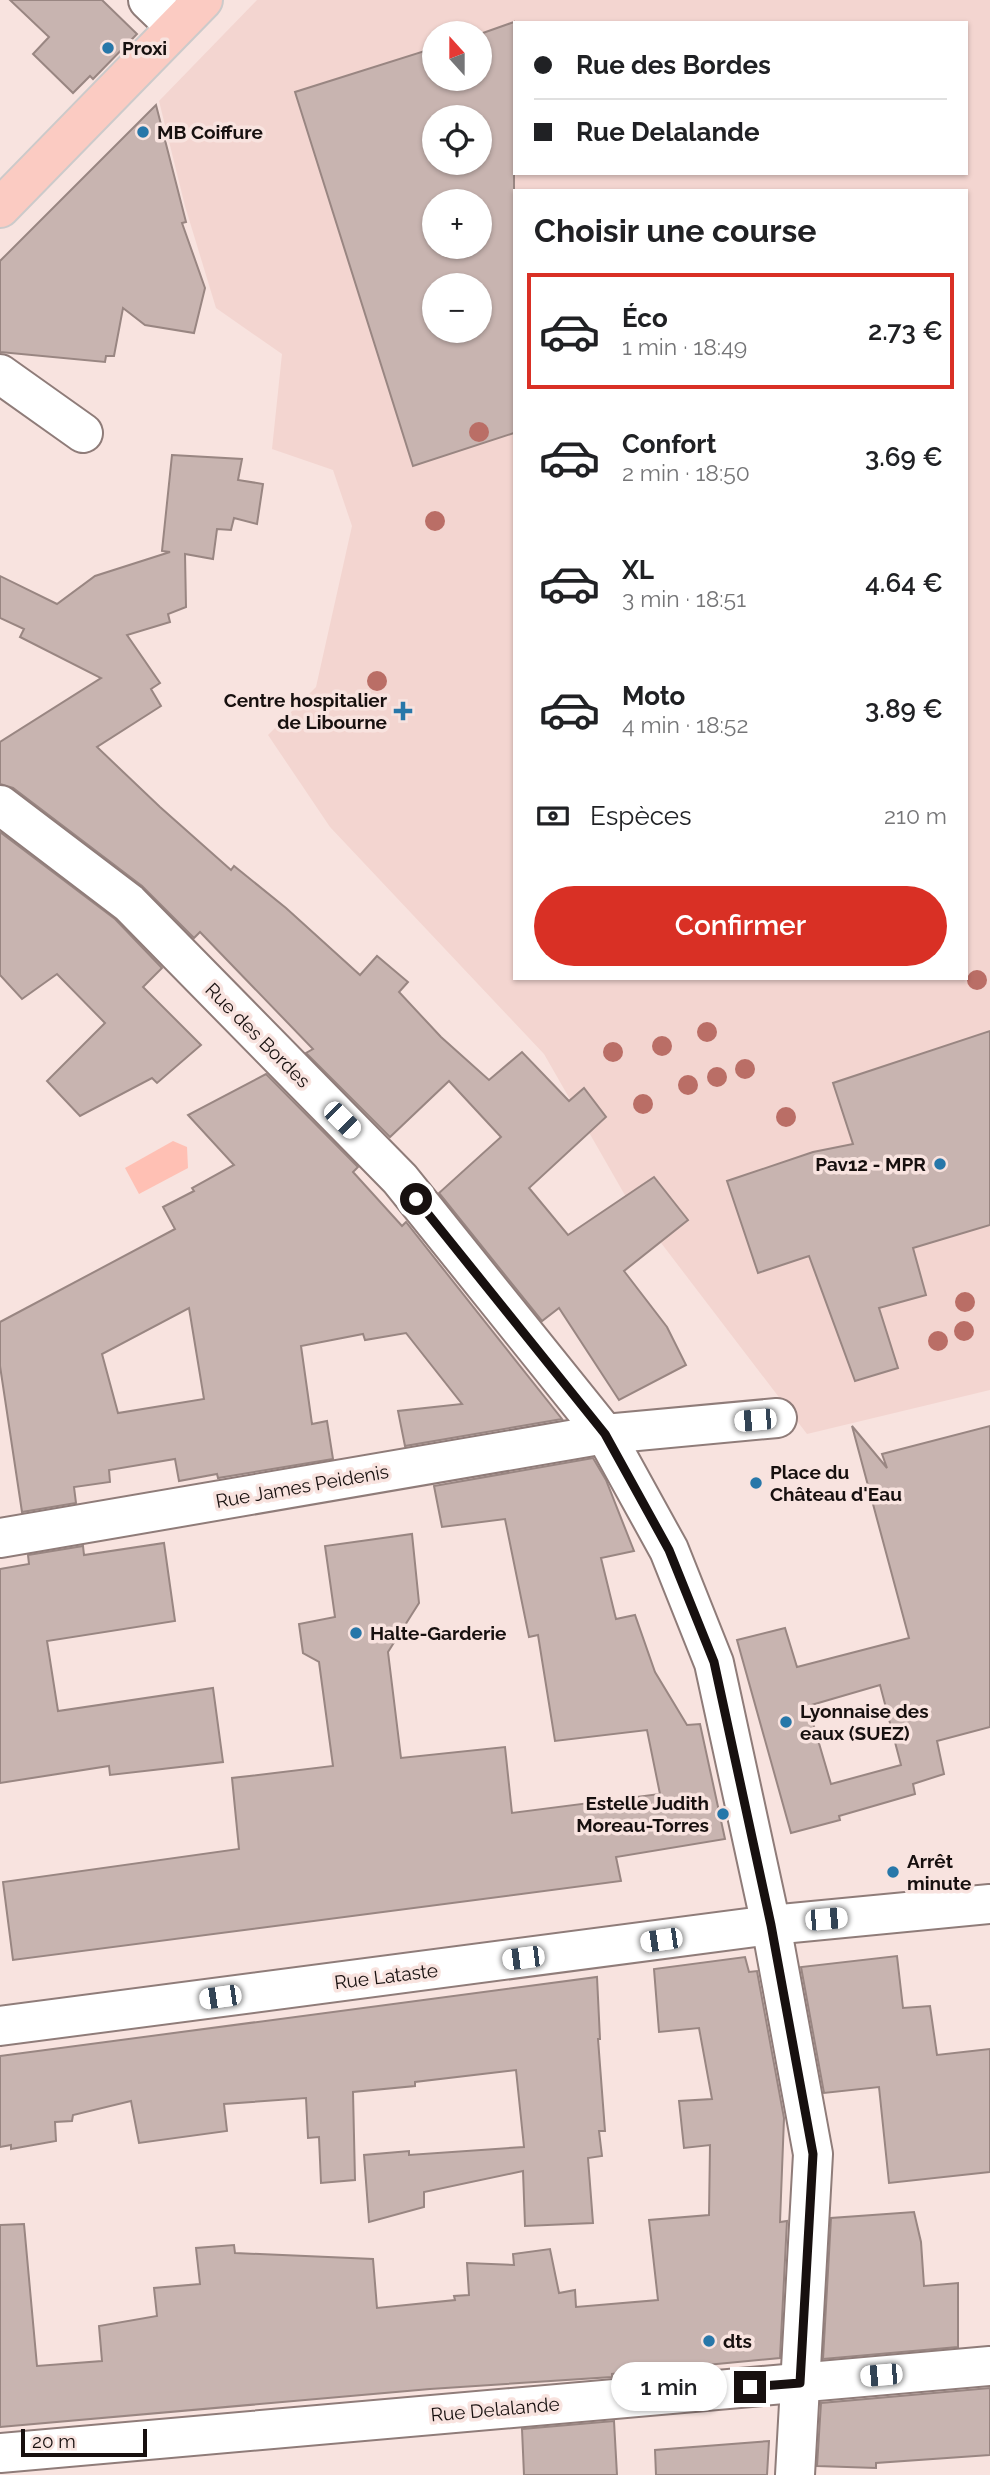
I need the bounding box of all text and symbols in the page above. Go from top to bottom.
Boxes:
north arrow [422,21,492,91]
map controls [422,21,492,343]
place label: Proxi [122,37,167,59]
marker: Proxi [100,40,116,56]
text: Rue des Bordes [576,50,771,80]
button: locate [422,105,492,175]
text: Rue Delalande [576,117,760,147]
place label: MB Coiffure [157,121,263,143]
marker: MB Coiffure [135,124,151,140]
button: + [422,189,492,259]
text: Choisir une course [534,212,817,249]
button: − [422,273,492,343]
icon: car [538,300,601,363]
text: Éco [622,303,668,333]
text: 2.73 € [868,316,943,346]
text: 1 min · 18:49 [622,333,747,360]
icon: car [538,426,601,489]
text: Confort [622,429,716,459]
text: 3.69 € [865,442,943,472]
text: 2 min · 18:50 [622,459,750,486]
icon: car [538,552,601,615]
text: XL [622,555,654,585]
text: 4.64 € [865,568,943,598]
text: 3 min · 18:51 [622,585,746,612]
icon: car [538,678,601,741]
text: Moto [622,681,685,711]
place label: Centre hospitalier de Libourne [224,689,388,733]
text: 3.89 € [865,694,943,724]
marker: Centre hospitalier de Libourne [393,701,413,721]
text: 4 min · 18:52 [622,711,748,738]
icon: cash [534,797,572,835]
text: Espèces [590,801,692,831]
text: 210 m [884,802,947,829]
button: Confirmer [534,886,947,966]
street label: Rue des Bordes [201,978,315,1092]
car [320,1098,365,1142]
place label: Pav12 - MPR [815,1153,926,1175]
marker: Pav12 - MPR [932,1156,948,1172]
route start [400,1183,432,1215]
car [734,1408,777,1432]
street label: Rue James Peidenis [214,1460,390,1512]
place label: Place du Château d'Eau [770,1461,902,1505]
marker: Place du Château d'Eau [748,1475,764,1491]
place label: Halte-Garderie [370,1622,507,1644]
marker: Halte-Garderie [348,1625,364,1641]
place label: Lyonnaise des eaux (SUEZ) [800,1700,929,1744]
marker: Lyonnaise des eaux (SUEZ) [778,1714,794,1730]
place label: Estelle Judith Moreau-Torres [576,1792,709,1836]
marker: Estelle Judith Moreau-Torres [715,1806,731,1822]
place label: Arrêt minute [907,1850,971,1894]
marker: Arrêt minute [885,1864,901,1880]
car [805,1907,848,1931]
car [639,1927,684,1953]
car [501,1945,546,1971]
street label: Rue Lataste [333,1959,439,1993]
car [198,1984,243,2010]
place label: dts [723,2330,752,2352]
marker: dts [701,2333,717,2349]
callout: 1 min [610,2362,726,2412]
car [860,2363,903,2387]
route end [734,2371,766,2403]
text: 1 min [640,2373,698,2400]
street label: Rue Delalande [430,2392,560,2426]
scale bar [21,2426,147,2458]
text: 20 m [32,2430,76,2452]

